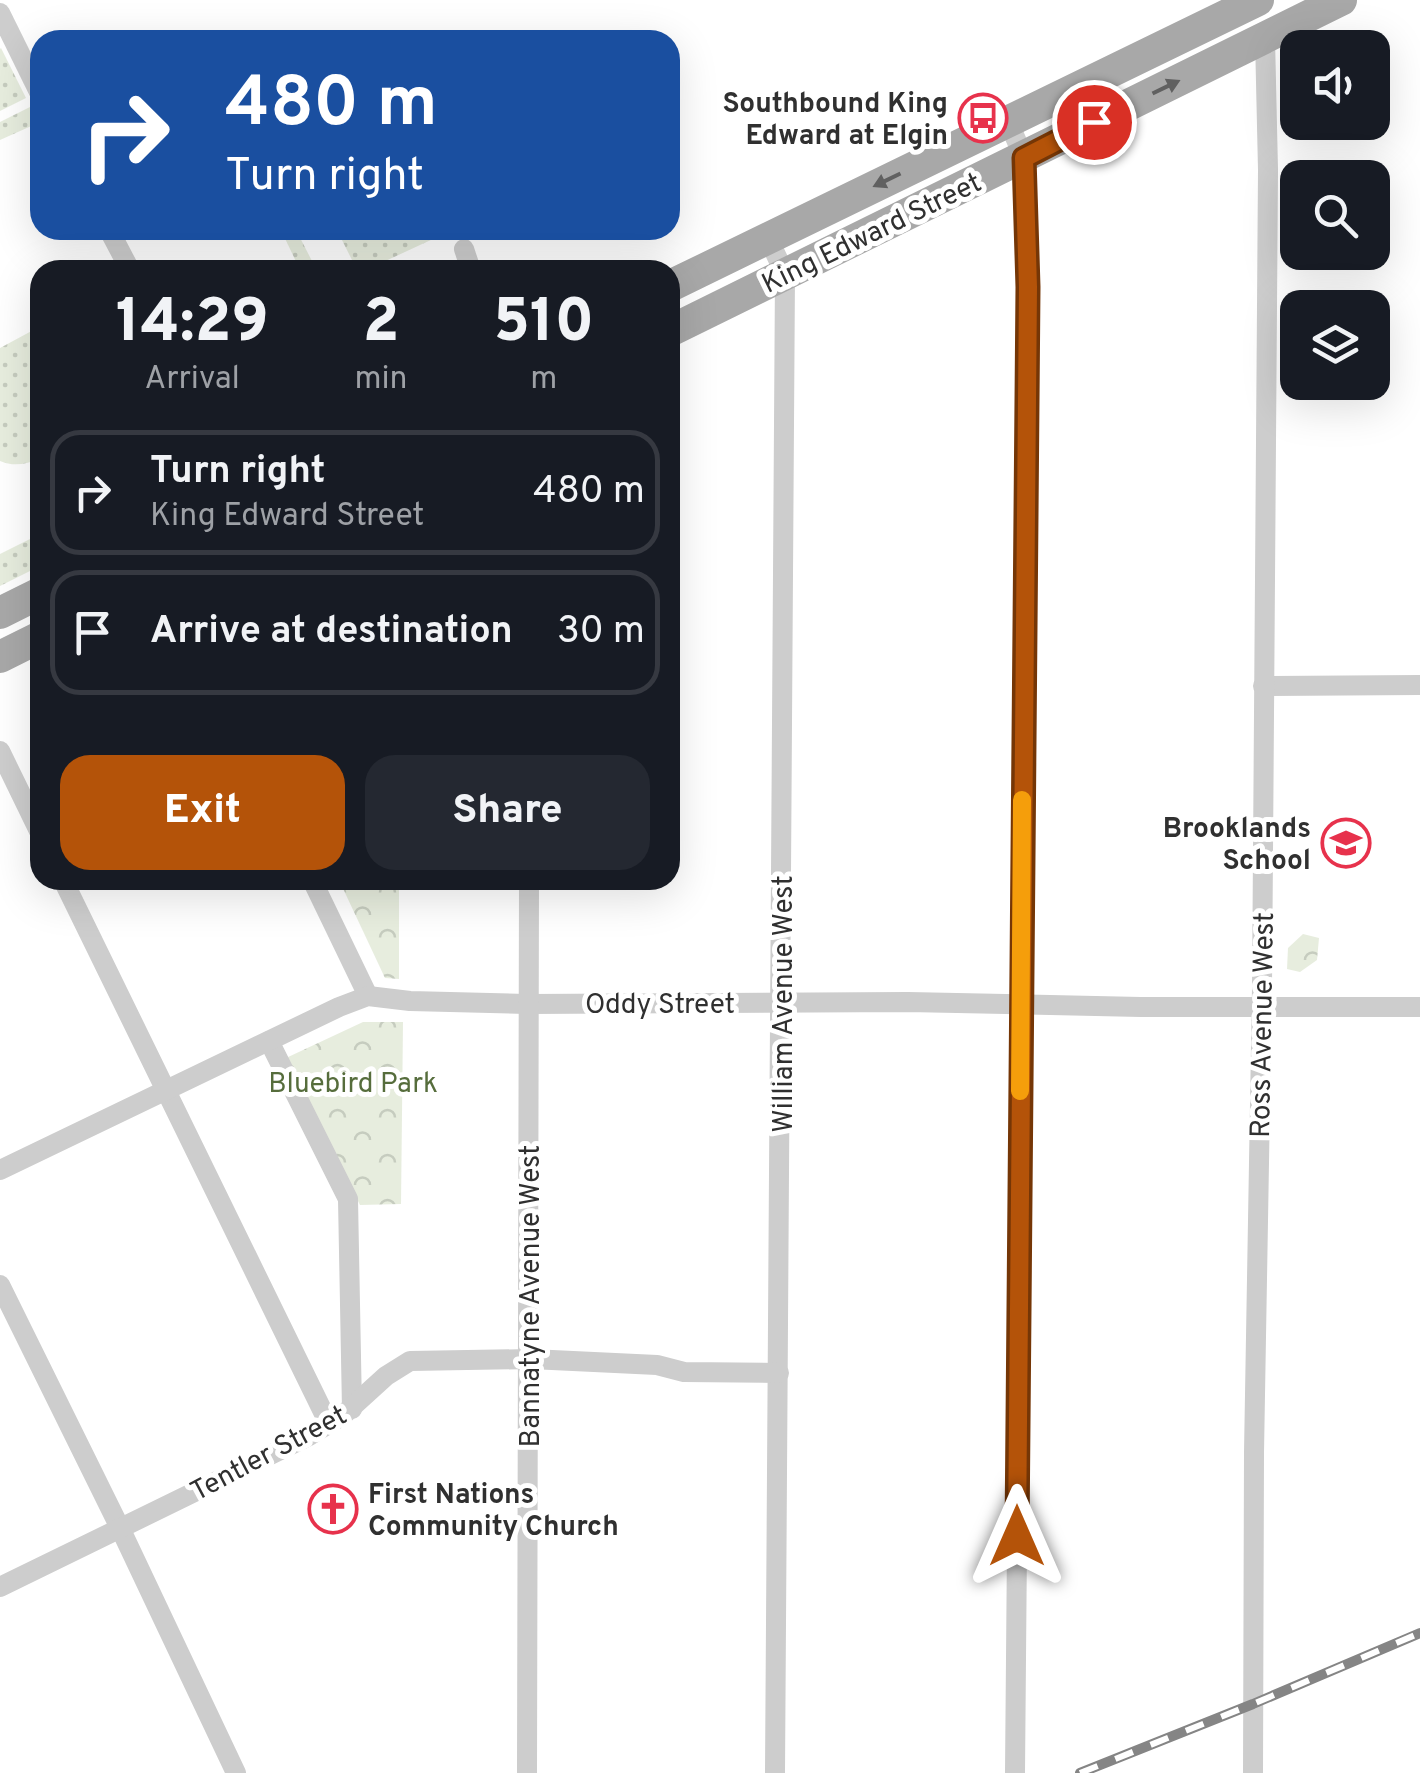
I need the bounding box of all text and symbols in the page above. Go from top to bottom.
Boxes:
map controls [1280,30,1390,400]
button: sound [1280,30,1390,140]
text: 480 m [225,62,438,151]
icon: right [60,70,190,200]
one-way arrow [1151,79,1180,96]
pin [1052,80,1137,165]
place label: Southbound King Edward at Elgin [723,87,948,155]
bus stop icon: Southbound King Edward at Elgin [957,92,1009,144]
icon: arrive [1067,95,1122,150]
text: Turn right [225,149,424,206]
button: search [1280,160,1390,270]
street label: King Edward Street [757,166,988,303]
one-way arrow [872,171,901,188]
text: 14:29 [116,287,269,363]
text: 2 [363,287,399,363]
text: 510 [493,287,594,363]
button: layers [1280,290,1390,400]
text: Arrival [144,360,240,400]
text: min [354,360,408,400]
text: m [530,360,557,400]
text: Turn right [150,448,325,497]
icon: right [65,465,120,520]
text: 480 m [533,468,645,517]
text: King Edward Street [150,497,424,537]
icon: arrive [65,605,120,660]
text: Arrive at destination [150,608,513,657]
text: 30 m [557,608,645,657]
button: Exit [60,755,345,870]
button: Share [365,755,650,870]
place label: Brooklands School [1163,812,1311,880]
school or university icon: Brooklands School [1320,817,1372,869]
street label: William Avenue West [767,875,803,1133]
street label: Ross Avenue West [1244,912,1284,1138]
street label: Oddy Street [585,988,735,1024]
park label: Bluebird Park [268,1067,438,1103]
street label: Bannatyne Avenue West [514,1145,550,1447]
street label: Tentler Street [185,1398,354,1511]
place label: First Nations Community Church [368,1478,619,1546]
church icon: First Nations Community Church [307,1483,359,1535]
position arrow [965,1484,1069,1588]

